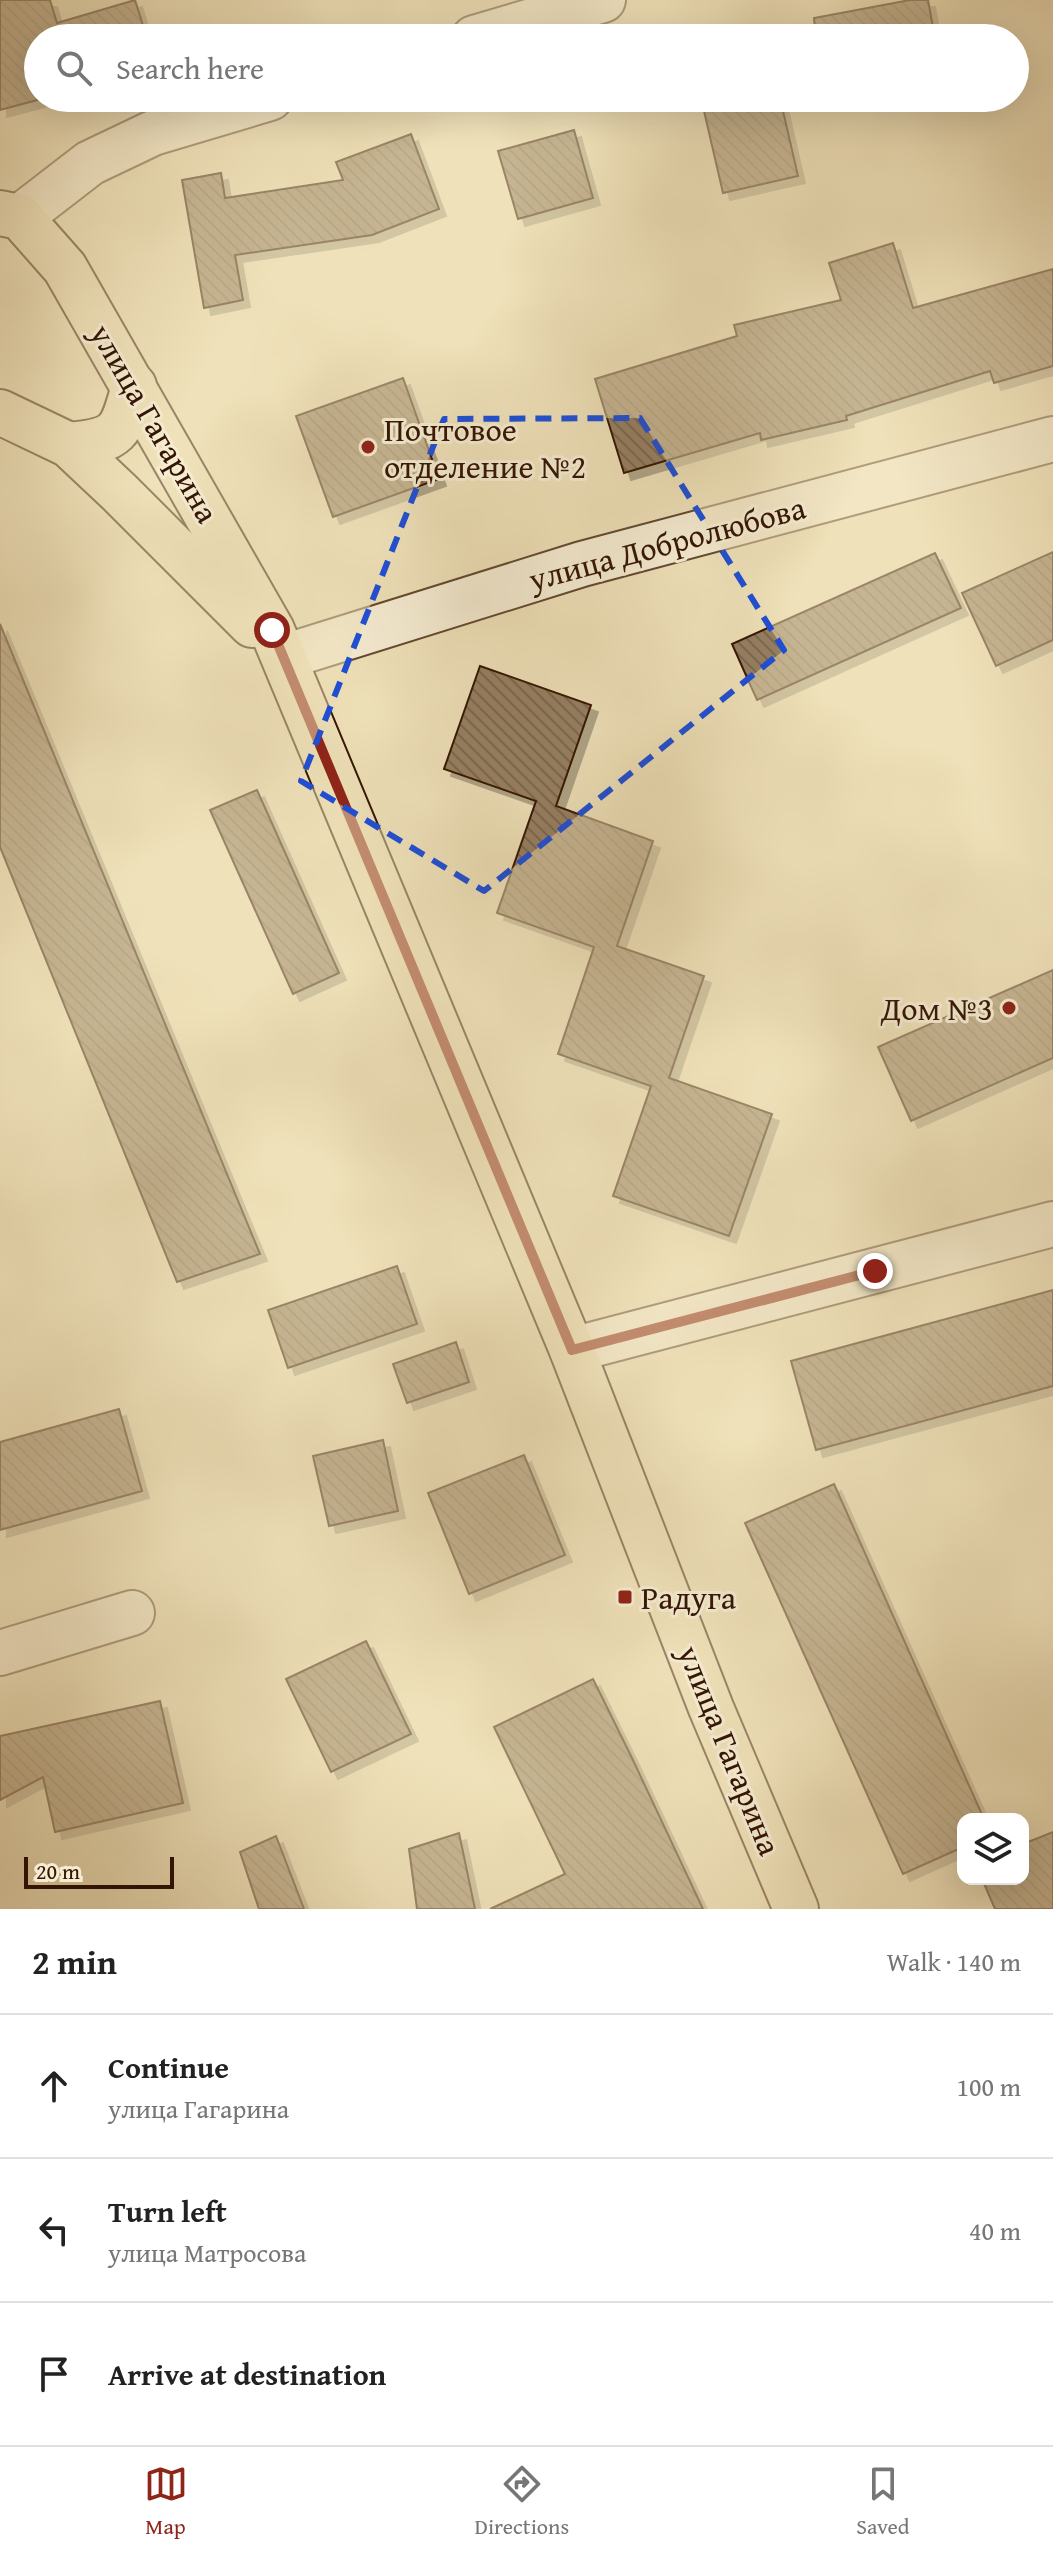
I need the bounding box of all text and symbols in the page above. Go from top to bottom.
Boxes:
search box [24,24,1029,112]
icon: search [52,46,96,90]
text: Search here [116,46,264,90]
street label: улица Гагарина [78,314,231,532]
place label: Почтовое отделение №2 [384,406,586,490]
marker: Почтовое отделение №2 [359,438,377,456]
street label: улица Добролюбова [523,483,811,603]
route start [254,612,290,648]
place label: Дом №3 [880,985,993,1032]
marker: Дом №3 [1000,999,1018,1017]
route end [857,1253,893,1289]
place label: Радуга [641,1574,737,1621]
marker: Радуга [616,1588,634,1606]
street label: улица Гагарина [666,1637,794,1863]
map controls [957,1813,1029,1885]
button: layers [957,1813,1029,1885]
scale bar [24,1853,174,1889]
text: 20 m [36,1855,80,1887]
text: 2 min [32,1937,117,1986]
text: Walk · 140 m [887,1942,1021,1981]
text: Continue [108,2045,229,2089]
icon: ahead [32,2064,76,2108]
text: 100 m [956,2067,1021,2106]
text: улица Гагарина [108,2089,289,2128]
text: Turn left [108,2189,227,2233]
icon: left [32,2208,76,2252]
text: 40 m [969,2211,1021,2250]
text: улица Матросова [108,2233,306,2272]
icon: arrive [32,2352,76,2396]
text: Arrive at destination [108,2352,386,2396]
tab: Map [144,2462,188,2542]
tab: Directions [475,2462,569,2542]
tab: Saved [856,2462,909,2542]

